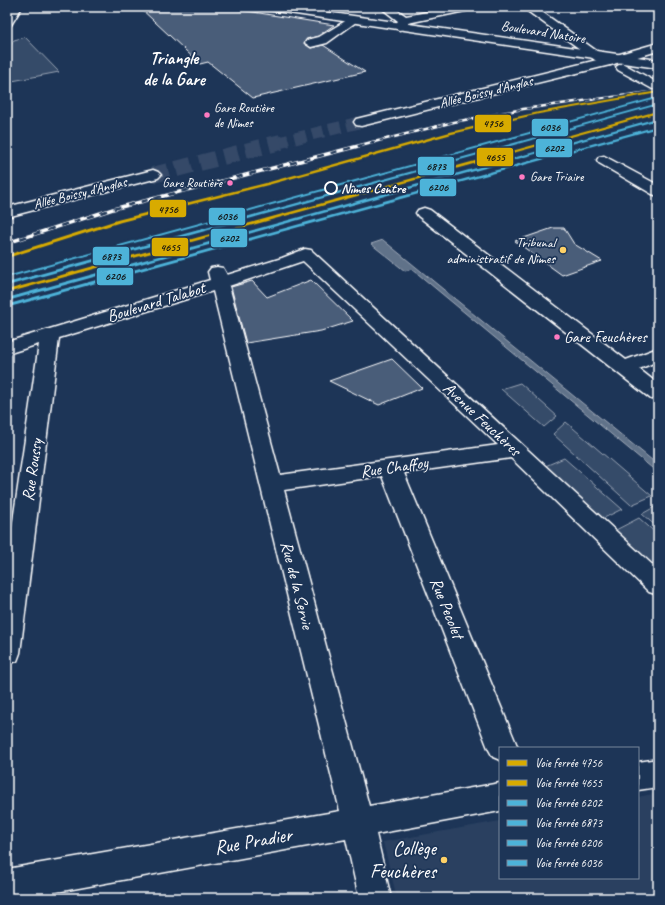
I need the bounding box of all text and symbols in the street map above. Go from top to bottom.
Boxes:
street label: Boulevard Natoire [500,17,588,47]
district label: Triangle de la Gare [143,47,207,90]
street label: Allée Boissy d'Anglas [438,72,536,112]
place label: Gare Routière de Nîmes [214,100,275,131]
marker: Gare Routière de Nîmes [202,110,212,120]
line badge: 4756 [474,114,512,133]
text: 4756 [483,116,504,130]
line badge: 6036 [531,118,569,137]
text: 6036 [540,120,561,134]
line badge: 6202 [535,138,573,158]
text: 6202 [544,141,565,155]
line badge: 4655 [476,147,514,167]
text: 4655 [485,150,506,164]
line badge: 6873 [417,156,455,176]
text: 6873 [426,159,447,173]
place label: Gare Triaire [530,169,584,185]
marker: Gare Triaire [517,172,527,182]
street label: Allée Boissy d'Anglas [32,173,130,213]
place label: Gare Routière [162,175,223,191]
marker: Gare Routière [225,178,235,188]
line badge: 6206 [419,178,457,197]
place label: Nîmes Centre [341,180,407,197]
text: 6206 [428,180,449,194]
marker: Nîmes Centre [324,181,338,195]
line badge: 4756 [149,199,187,218]
text: 4756 [158,202,179,216]
line badge: 6036 [208,207,246,226]
text: 6036 [217,209,238,223]
line badge: 6202 [210,228,248,248]
text: 6202 [219,231,240,245]
place label: Tribunal administratif de Nîmes [446,234,558,267]
line badge: 4655 [151,237,189,257]
text: 4655 [160,240,181,254]
marker: Tribunal administratif de Nîmes [558,245,568,255]
line badge: 6873 [92,246,130,266]
text: 6873 [101,249,122,263]
line badge: 6206 [96,267,134,286]
text: 6206 [105,269,126,283]
street label: Boulevard Talabot [104,276,210,327]
place label: Gare Feuchères [564,327,648,347]
marker: Gare Feuchères [552,332,562,342]
street label: Avenue Feuchères [439,377,526,461]
street label: Rue Roussy [17,436,47,503]
street label: Rue Chaffoy [359,452,430,482]
street label: Rue de la Servie [276,539,318,632]
street label: Rue Pecolet [425,574,470,644]
legend [499,747,639,879]
text: Voie ferrée 4756 [535,755,603,771]
text: Voie ferrée 4655 [535,775,603,791]
text: Voie ferrée 6202 [535,795,604,811]
text: Voie ferrée 6873 [535,815,604,831]
street label: Rue Pradier [212,822,296,860]
text: Voie ferrée 6206 [535,835,603,851]
place label: Collège Feuchères [370,836,438,884]
marker: Collège Feuchères [439,855,449,865]
text: Voie ferrée 6036 [535,855,603,871]

